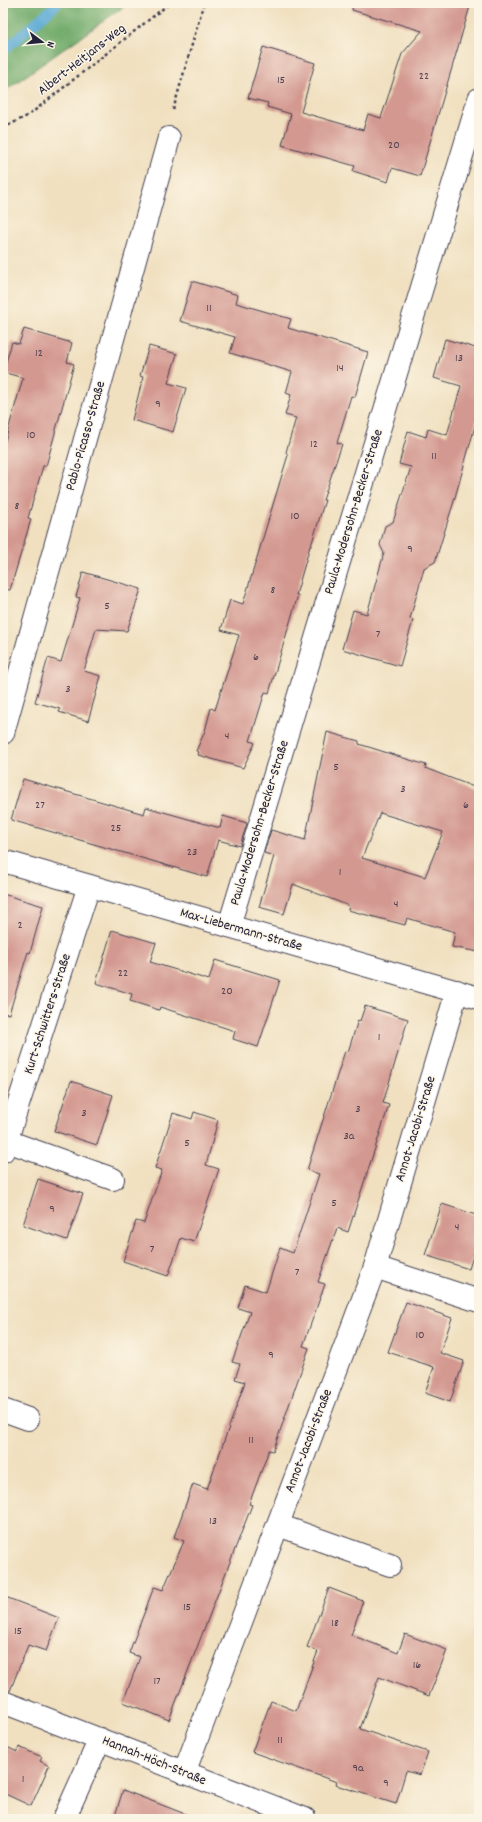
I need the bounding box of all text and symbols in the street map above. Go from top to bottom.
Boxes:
street label: Albert-Heitjans-Weg [34,19,130,101]
north arrow [22,22,62,62]
text: N [41,39,58,50]
house number: 22 [419,68,429,85]
house number: 15 [277,72,285,89]
house number: 20 [388,137,400,154]
house number: 11 [206,300,212,317]
house number: 12 [35,345,43,362]
house number: 13 [455,350,463,367]
house number: 14 [336,360,344,377]
street label: Pablo-Picasso-Straße [61,379,111,493]
house number: 9 [155,396,161,413]
house number: 10 [26,427,36,444]
street label: Paula-Modersohn-Becker-Straße [319,427,389,597]
house number: 12 [310,436,318,453]
house number: 11 [431,448,437,465]
house number: 8 [15,498,20,515]
house number: 10 [290,508,300,525]
house number: 9 [407,541,413,558]
house number: 8 [271,582,276,599]
house number: 5 [104,598,110,615]
house number: 7 [376,626,381,643]
house number: 6 [253,649,259,666]
house number: 3 [65,681,71,698]
house number: 4 [225,728,230,745]
street label: Paula-Modersohn-Becker-Straße [225,738,295,908]
house number: 5 [333,759,339,776]
house number: 3 [400,781,406,798]
house number: 27 [35,797,45,814]
house number: 6 [463,797,469,814]
house number: 25 [111,820,121,837]
house number: 23 [187,844,197,861]
house number: 1 [339,864,341,881]
house number: 4 [394,896,399,913]
street label: Max-Liebermann-Straße [177,903,305,957]
house number: 2 [17,917,23,934]
street label: Kurt-Schwitters-Straße [19,951,77,1077]
house number: 22 [118,965,128,982]
house number: 20 [221,983,233,1000]
house number: 1 [378,1029,380,1046]
street label: Annot-Jacobi-Straße [390,1074,442,1184]
house number: 3 [355,1101,361,1118]
house number: 3 [81,1105,87,1122]
house number: 3a [344,1128,355,1145]
house number: 5 [184,1135,190,1152]
house number: 5 [331,1195,337,1212]
house number: 9 [49,1201,55,1218]
house number: 4 [455,1219,460,1236]
house number: 7 [150,1241,155,1258]
house number: 7 [295,1264,300,1281]
house number: 10 [415,1327,425,1344]
house number: 9 [268,1347,274,1364]
street label: Annot-Jacobi-Straße [280,1386,338,1496]
house number: 11 [248,1432,254,1449]
house number: 13 [209,1513,217,1530]
house number: 15 [183,1599,191,1616]
house number: 18 [331,1615,339,1632]
house number: 15 [14,1623,22,1640]
house number: 16 [413,1657,421,1674]
house number: 17 [153,1673,161,1690]
street label: Hannah-Höch-Straße [99,1731,209,1791]
house number: 11 [277,1732,283,1749]
house number: 9a [352,1760,364,1777]
house number: 1 [22,1771,24,1788]
house number: 9 [383,1775,389,1792]

